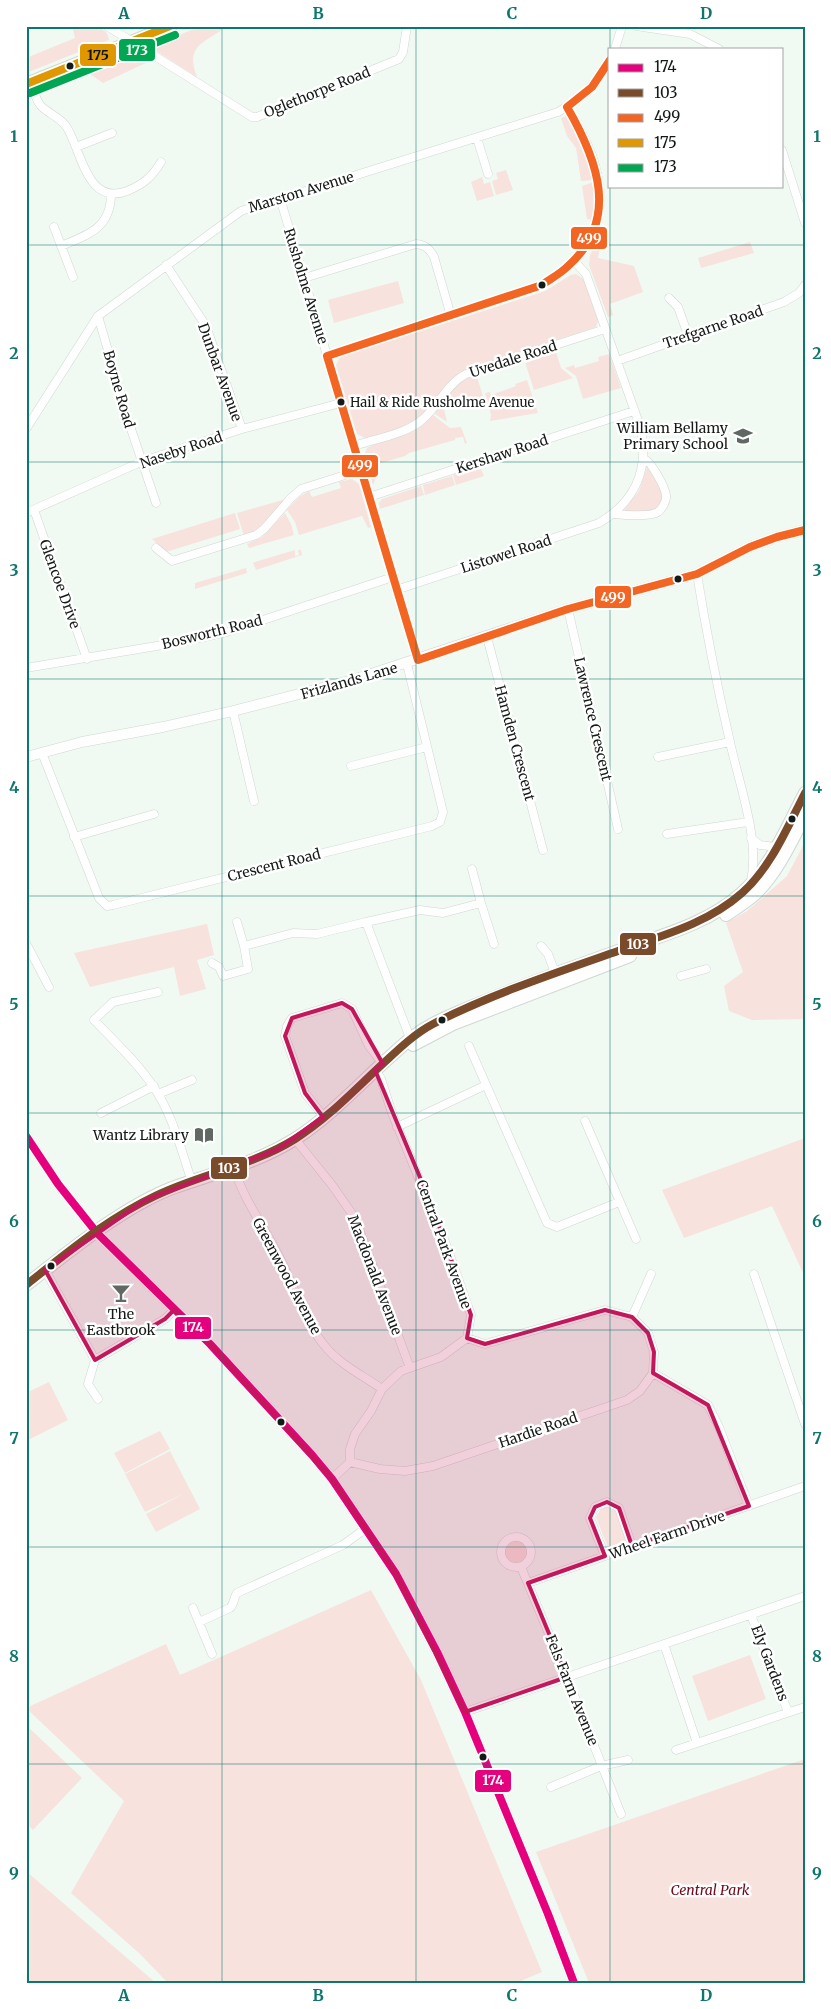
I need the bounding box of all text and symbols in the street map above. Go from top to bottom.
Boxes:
text: A [117,3,130,23]
text: B [312,3,324,23]
text: C [507,3,517,23]
text: D [700,3,712,23]
line badge: 173 [118,38,156,62]
text: 173 [126,41,148,59]
line badge: 175 [79,43,117,67]
text: 175 [87,46,109,64]
legend [608,48,784,188]
text: 174 [654,57,676,76]
unlabelled marker [65,61,75,71]
street label: Oglethorpe Road [261,62,373,121]
text: 103 [654,83,678,102]
text: 499 [654,107,680,126]
text: 1 [10,126,18,146]
text: 1 [813,126,821,146]
text: 175 [654,133,677,152]
text: 173 [654,157,677,176]
street label: Marston Avenue [246,167,356,217]
street label: Rusholme Avenue [280,226,332,346]
line badge: 499 [570,226,608,250]
text: 499 [576,229,602,247]
unlabelled marker [537,280,547,290]
street label: Trefgarne Road [661,301,766,352]
street label: Dunbar Avenue [194,320,246,424]
street label: Uvedale Road [467,336,559,382]
text: 2 [9,343,19,363]
text: 2 [812,343,822,363]
street label: Boyne Road [99,348,139,430]
place label: Hail & Ride Rusholme Avenue [350,394,535,411]
marker: Hail & Ride Rusholme Avenue [336,397,346,407]
place label: William Bellamy Primary School [616,419,729,453]
school or university icon: William Bellamy Primary School [732,425,754,447]
street label: Naseby Road [137,427,225,473]
street label: Kershaw Road [454,430,551,477]
line badge: 499 [341,454,379,478]
text: 499 [347,456,373,474]
street label: Listowel Road [459,531,554,577]
street label: Glencoe Drive [36,537,84,631]
text: 3 [9,560,19,580]
text: 3 [812,560,822,580]
unlabelled marker [673,574,683,584]
line badge: 499 [594,585,632,609]
text: 499 [600,588,626,606]
street label: Bosworth Road [160,611,265,653]
street label: Lawrence Crescent [570,655,616,783]
street label: Frizlands Lane [299,659,399,703]
street label: Hamden Crescent [491,683,539,803]
text: 4 [9,777,19,797]
text: 4 [812,777,822,797]
unlabelled marker [787,814,797,824]
street label: Crescent Road [226,845,323,885]
line badge: 103 [619,932,657,956]
text: 103 [627,935,649,953]
text: 5 [9,994,19,1014]
text: 5 [812,994,822,1014]
unlabelled marker [437,1015,447,1025]
library icon: Wantz Library [193,1124,215,1146]
place label: Wantz Library [92,1126,190,1144]
line badge: 103 [210,1156,248,1180]
text: 103 [218,1159,240,1177]
street label: Central Park Avenue [412,1177,476,1311]
text: 6 [9,1211,19,1231]
text: 6 [812,1211,822,1231]
street label: Macdonald Avenue [344,1212,406,1338]
street label: Greenwood Avenue [249,1215,325,1337]
unlabelled marker [46,1261,56,1271]
bar icon: The Eastbrook [110,1282,132,1304]
place label: The Eastbrook [87,1305,156,1339]
line badge: 174 [174,1316,212,1340]
text: 174 [182,1318,204,1336]
street label: Hardie Road [496,1408,580,1452]
unlabelled marker [276,1417,286,1427]
text: 7 [9,1428,19,1448]
text: 7 [812,1428,822,1448]
street label: Wheel Farm Drive [606,1507,727,1564]
street label: Ely Gardens [747,1622,793,1704]
street label: Fels Farm Avenue [542,1632,602,1748]
text: 8 [9,1646,19,1666]
text: 8 [812,1646,822,1666]
unlabelled marker [478,1752,488,1762]
line badge: 174 [474,1769,512,1793]
text: 174 [482,1771,504,1789]
text: 9 [9,1863,19,1883]
text: 9 [812,1863,822,1883]
park label: Central Park [671,1881,750,1899]
text: A [117,1985,130,2005]
text: B [312,1985,324,2005]
text: C [507,1985,517,2005]
text: D [700,1985,712,2005]

